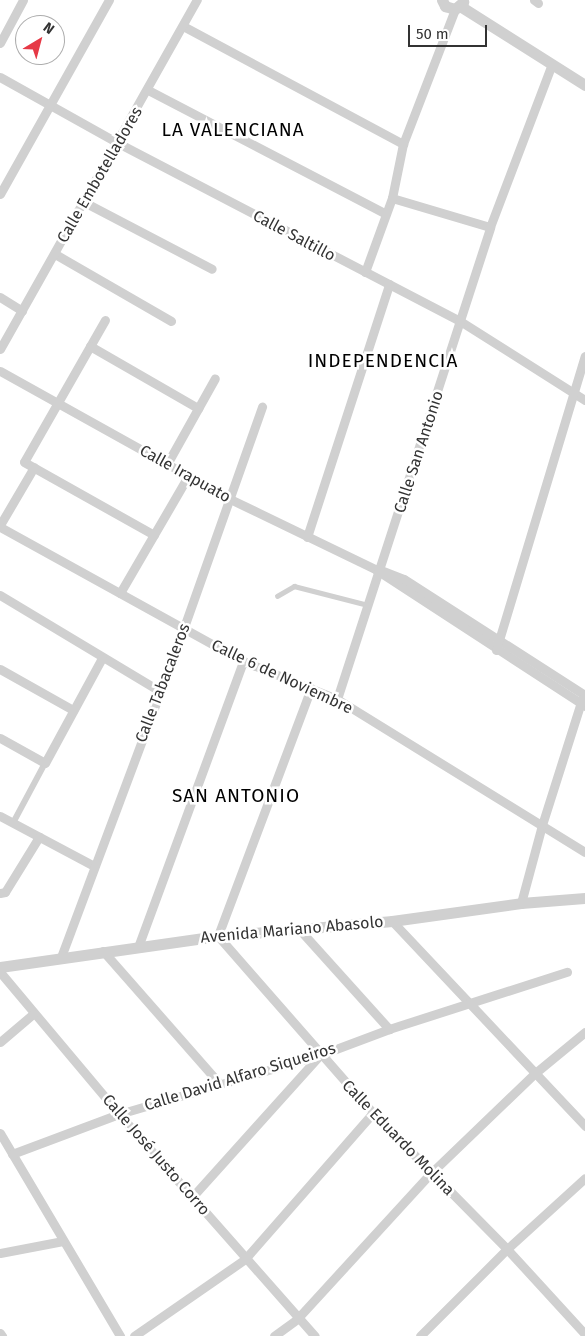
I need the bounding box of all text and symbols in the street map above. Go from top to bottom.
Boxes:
north arrow [15,15,65,65]
scale bar [410,15,489,47]
text: N [40,19,58,38]
text: 50 m [416,25,449,43]
street label: Calle Embotelladores [53,104,147,246]
district label: LA VALENCIANA [160,119,306,141]
street label: Calle Saltillo [250,206,338,266]
district label: INDEPENDENCIA [306,350,460,372]
street label: Calle San Antonio [390,389,448,515]
street label: Calle Irapuato [136,441,234,507]
street label: Calle Tabacaleros [132,621,194,745]
street label: Calle 6 de Noviembre [208,636,356,718]
district label: SAN ANTONIO [171,785,301,807]
street label: Avenida Mariano Abasolo [200,912,384,948]
street label: Calle David Alfaro Siqueiros [142,1039,338,1115]
street label: Calle Eduardo Molina [338,1076,458,1200]
street label: Calle José Justo Corro [98,1090,214,1220]

